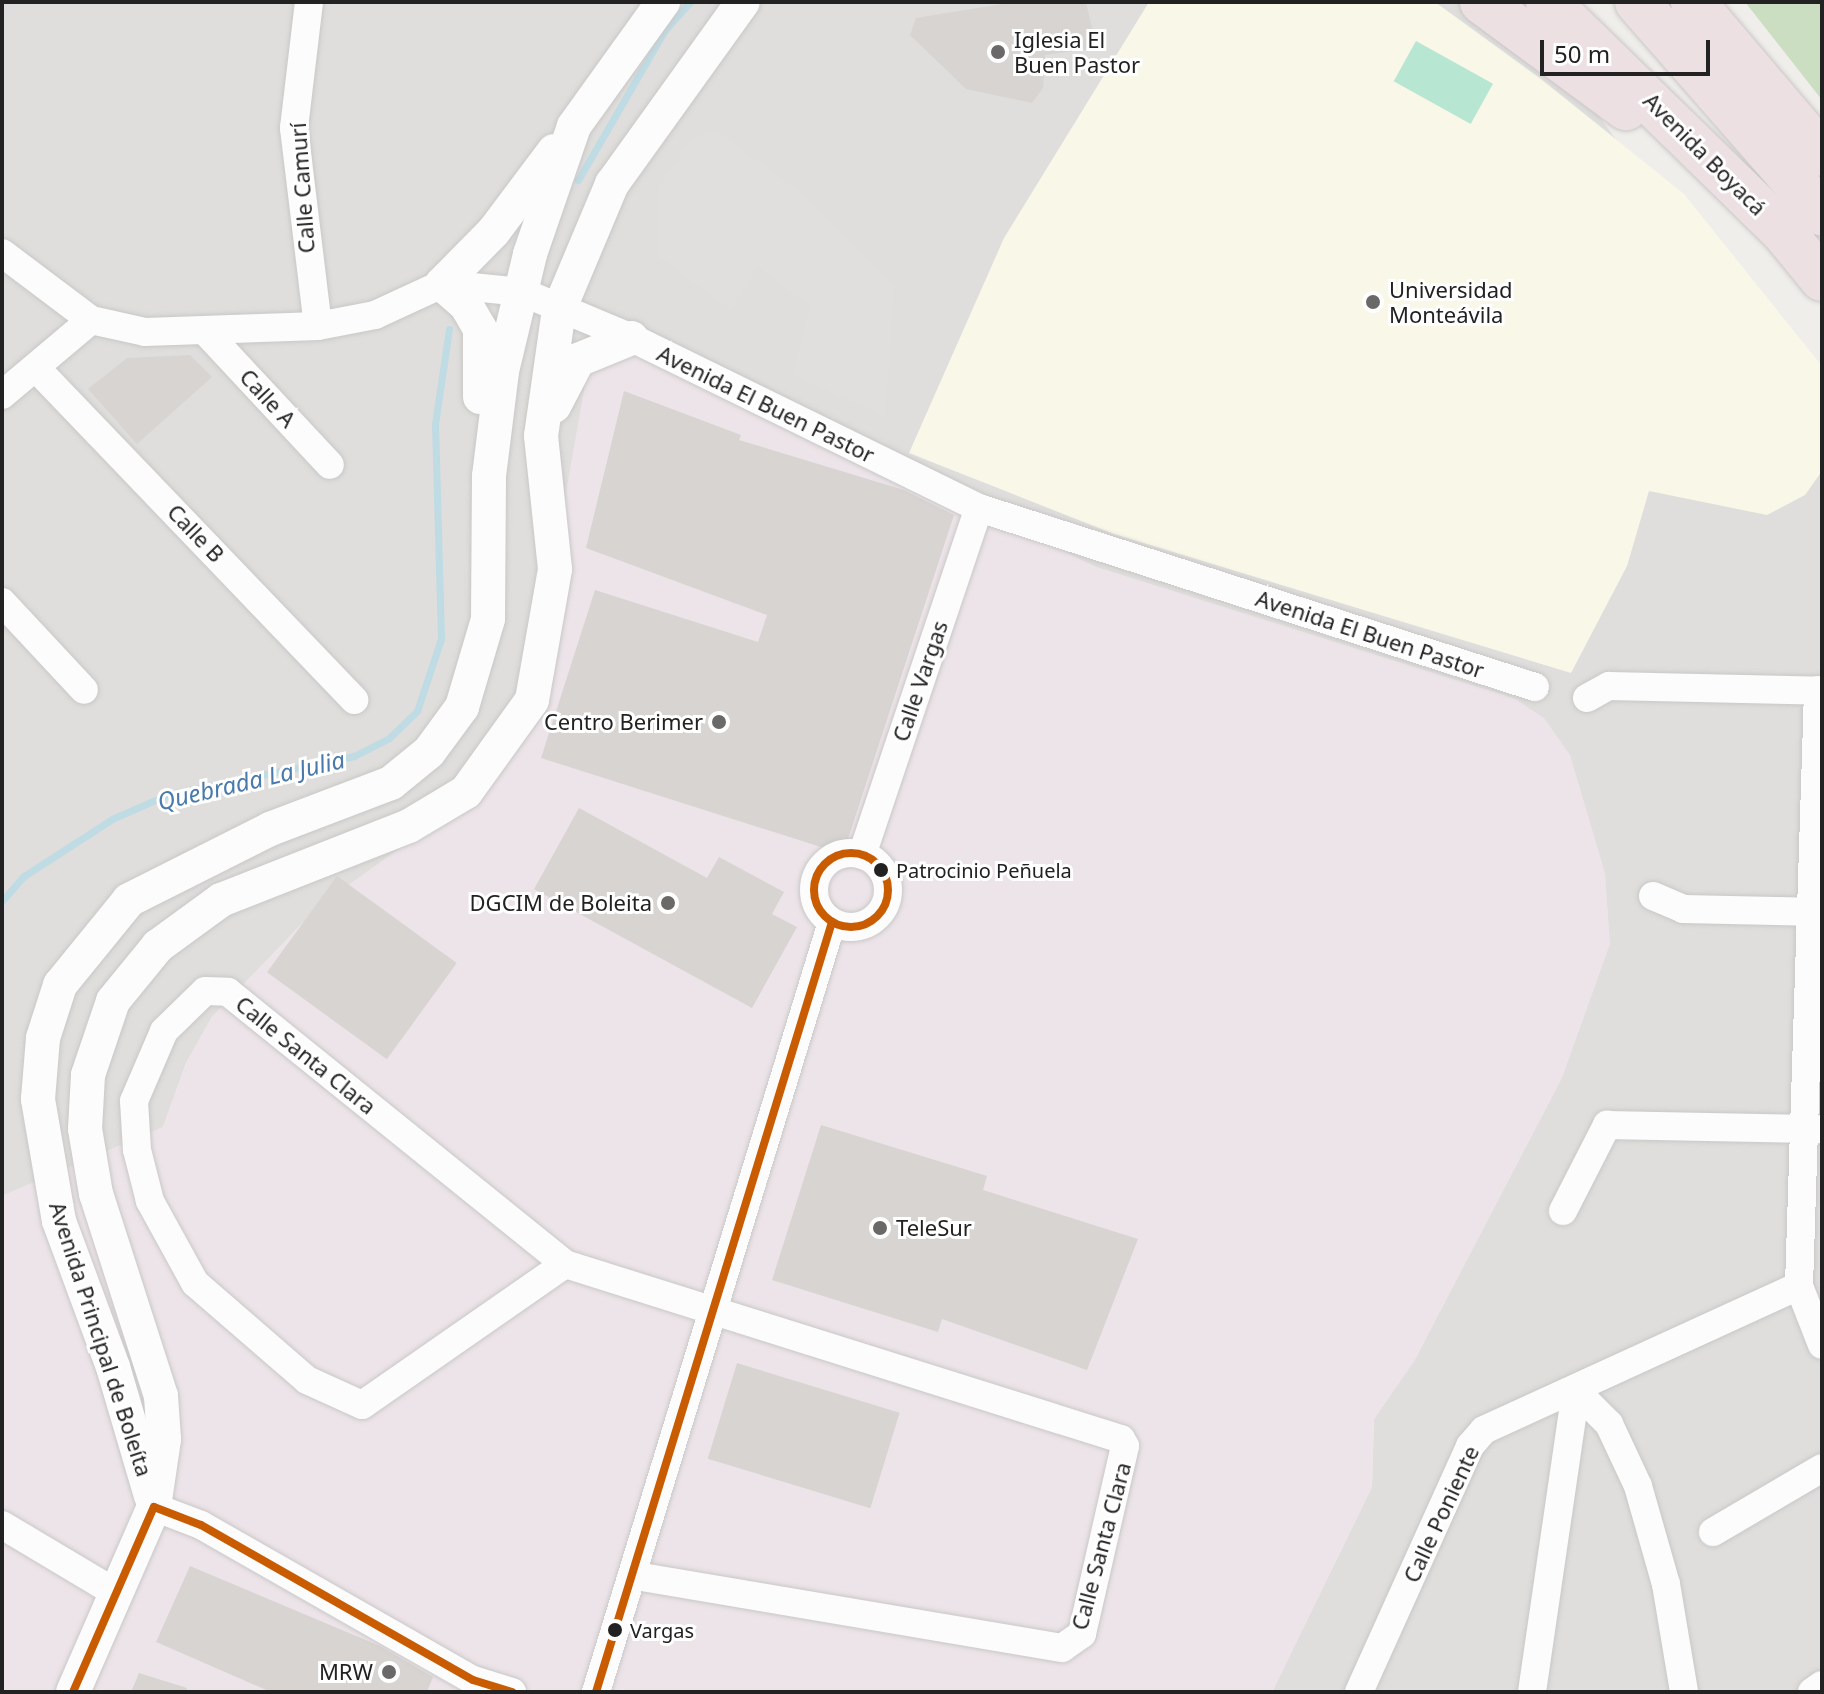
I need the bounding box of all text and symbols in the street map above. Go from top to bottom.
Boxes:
scale bar [1544,24,1714,74]
place label: Iglesia El Buen Pastor [1014,26,1140,78]
text: 50 m [1554,37,1610,70]
marker: Iglesia El Buen Pastor [989,43,1007,61]
street label: Avenida Boyacá [1638,87,1772,221]
street label: Calle Camurí [284,122,320,254]
place label: Universidad Monteávila [1389,276,1513,328]
marker: Universidad Monteávila [1364,293,1382,311]
street label: Avenida El Buen Pastor [653,340,879,468]
street label: Calle A [235,363,301,433]
street label: Calle B [162,499,230,567]
street label: Avenida El Buen Pastor [1253,585,1487,683]
street label: Calle Vargas [887,617,953,745]
place label: Centro Berimer [544,709,703,735]
marker: Centro Berimer [710,713,728,731]
water label: Quebrada La Julia [155,744,347,816]
place label: Patrocinio Peñuela [896,858,1072,882]
marker: Patrocinio Peñuela [873,862,889,878]
place label: DGCIM de Boleita [470,890,652,916]
marker: DGCIM de Boleita [659,894,677,912]
street label: Calle Santa Clara [231,990,381,1120]
street label: Avenida Principal de Boleíta [44,1198,158,1480]
place label: TeleSur [896,1215,972,1241]
marker: TeleSur [871,1219,889,1237]
street label: Calle Poniente [1398,1441,1484,1587]
street label: Calle Santa Clara [1066,1459,1136,1633]
place label: Vargas [630,1618,694,1642]
marker: Vargas [607,1622,623,1638]
place label: MRW [319,1659,373,1685]
marker: MRW [380,1663,398,1681]

